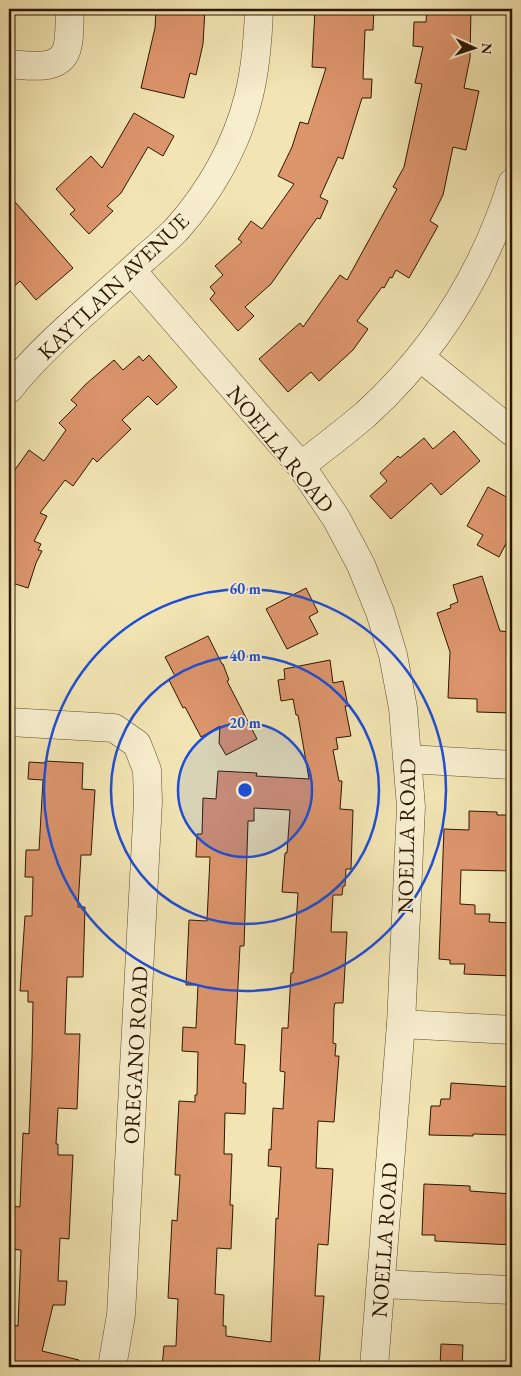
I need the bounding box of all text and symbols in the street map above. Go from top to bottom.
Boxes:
north arrow [448,22,498,72]
text: N [478,43,496,55]
street label: KAYTLAIN AVENUE [31,207,195,366]
street label: NOELLA ROAD [220,380,341,519]
text: 60 m [229,579,261,598]
text: 40 m [229,646,261,665]
text: 20 m [229,713,261,732]
street label: NOELLA ROAD [391,758,422,914]
centre of rings [236,781,254,799]
street label: OREGANO ROAD [116,965,155,1145]
street label: NOELLA ROAD [365,1161,404,1319]

